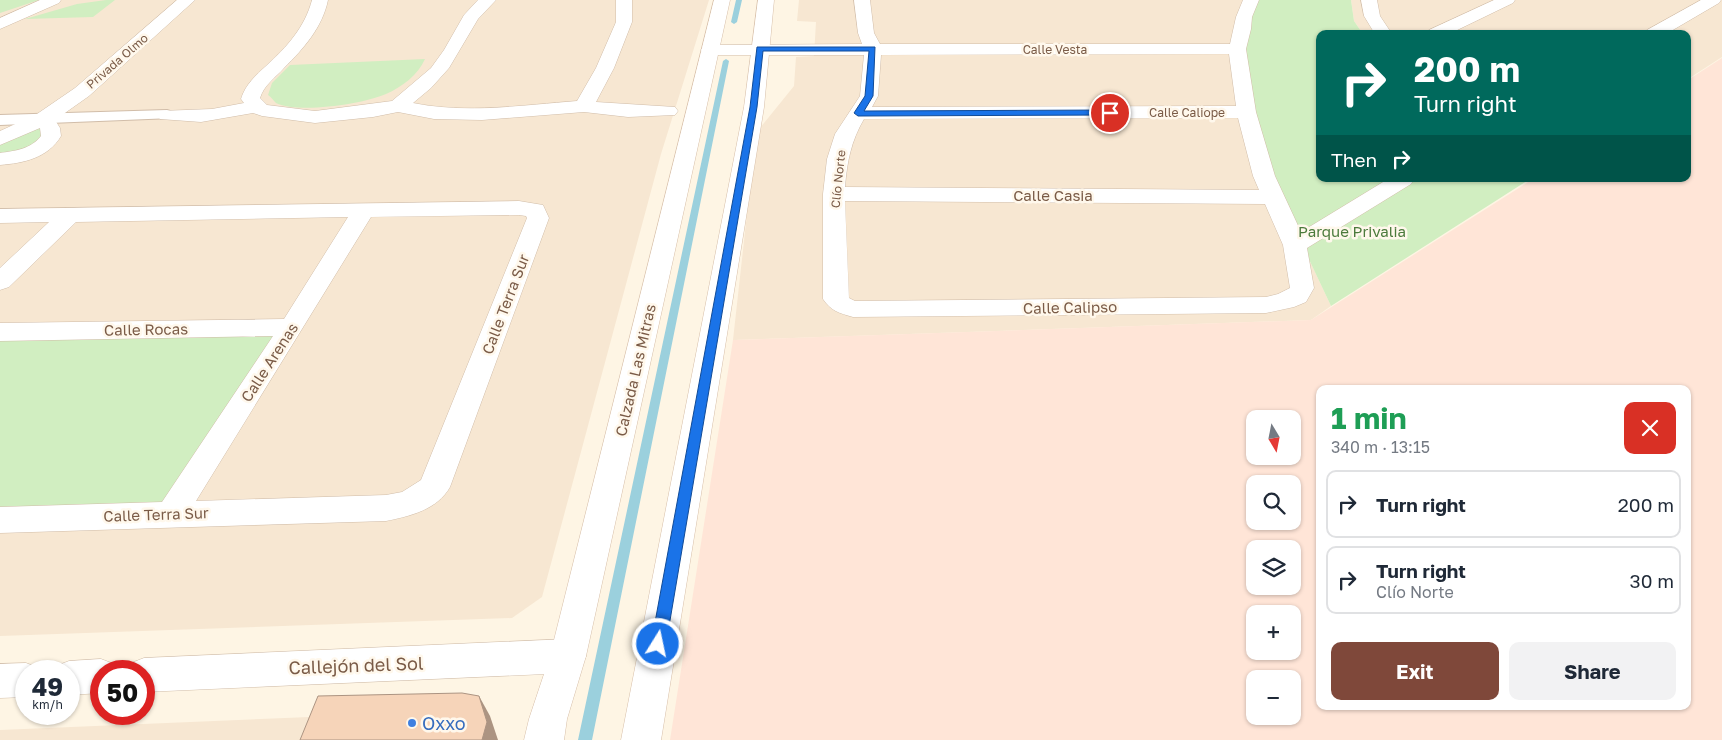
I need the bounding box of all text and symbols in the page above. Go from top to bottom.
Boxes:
street label: Privada Olmo [83,30,151,92]
street label: Calle Vesta [1023,42,1087,57]
text: 200 m [1414,48,1520,90]
icon: right [1331,50,1396,115]
text: Turn right [1414,90,1517,117]
pin [1089,92,1131,134]
icon: arrive [1096,99,1124,127]
street label: Calle Caliope [1149,105,1225,120]
icon: right [1387,145,1415,173]
text: Then [1331,148,1377,171]
street label: Clío Norte [827,149,849,209]
street label: Calle Casia [1013,186,1093,204]
park label: Parque Privalia [1298,222,1406,240]
street label: Calle Terra Sur [478,251,532,356]
street label: Calle Calipso [1023,297,1117,317]
street label: Calzada Las Mitras [611,302,659,438]
street label: Calle Rocas [104,319,188,339]
street label: Calle Arenas [237,319,301,405]
text: 1 min [1331,400,1407,436]
button: close [1624,402,1676,454]
north arrow [1246,410,1301,465]
map controls [1246,410,1301,725]
text: 340 m · 13:15 [1331,437,1430,457]
button: search [1246,475,1301,530]
icon: right [1333,490,1361,518]
text: Turn right [1376,493,1466,516]
text: 200 m [1618,493,1674,516]
street label: Calle Terra Sur [103,503,209,525]
button: layers [1246,540,1301,595]
text: Turn right [1376,559,1466,582]
icon: right [1333,566,1361,594]
text: 30 m [1630,569,1674,592]
text: Clío Norte [1376,582,1454,602]
button: + [1246,605,1301,660]
position arrow [631,617,683,669]
button: Exit [1331,642,1499,700]
button: Share [1509,642,1676,700]
street label: Callejón del Sol [288,652,424,678]
speed limit sign: 50 [90,660,155,725]
button: − [1246,670,1301,725]
text: 49 [32,671,63,702]
text: km/h [32,697,63,712]
place label: Oxxo [422,712,466,734]
marker: Oxxo [406,717,418,729]

